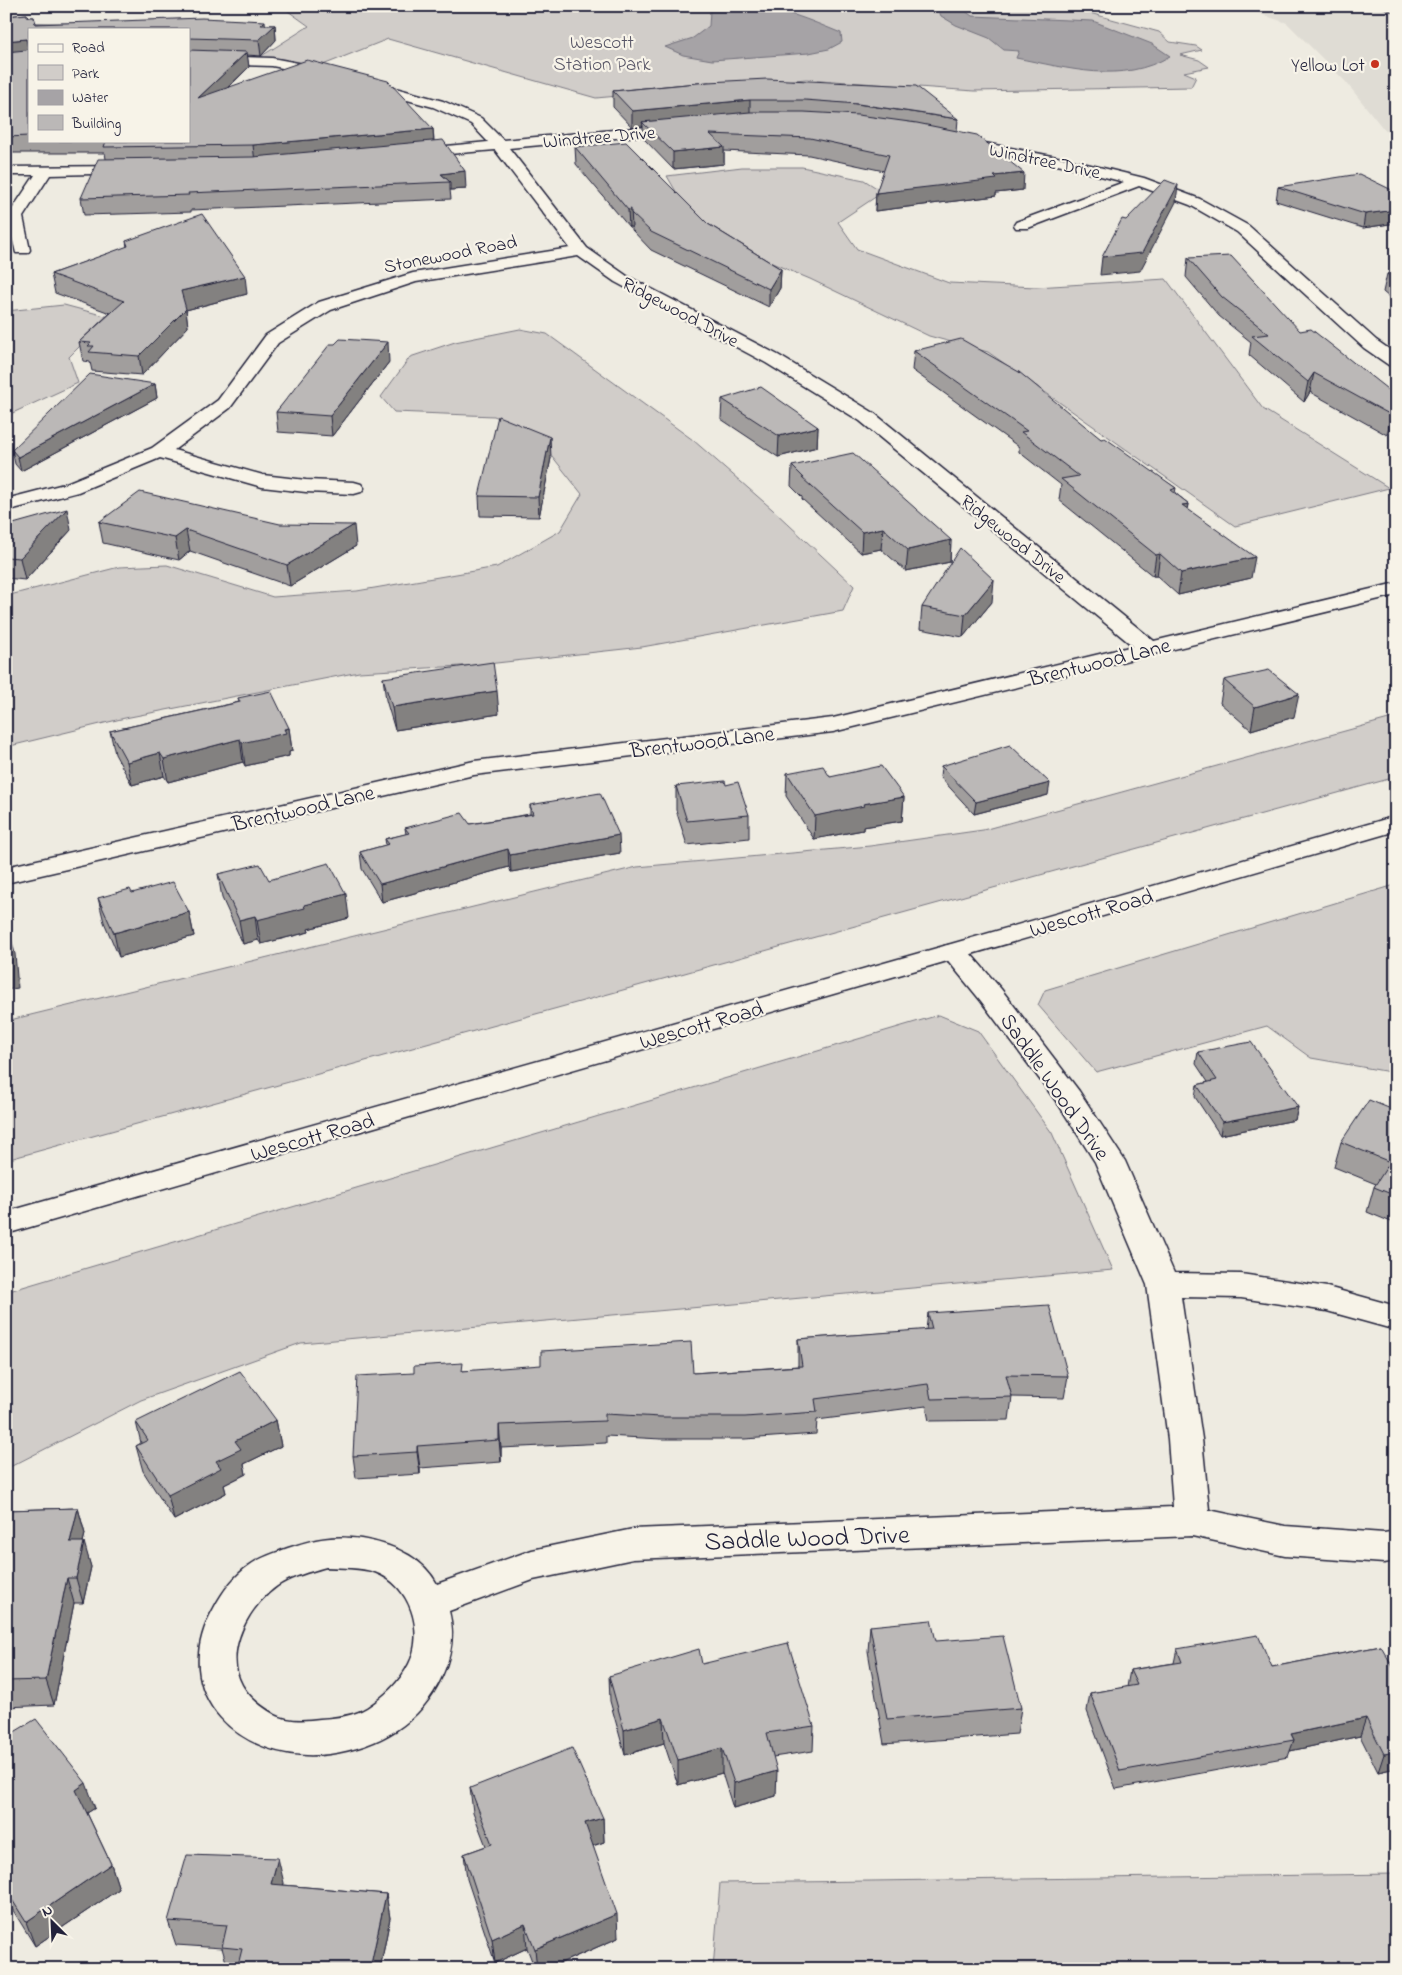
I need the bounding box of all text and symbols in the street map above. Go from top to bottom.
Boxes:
legend [28,28,190,142]
park label: Wescott Station Park [554,30,651,79]
text: Road [72,37,105,59]
place label: Yellow Lot [1291,53,1366,80]
marker: Yellow Lot [1369,58,1381,70]
text: Park [72,63,100,85]
text: Water [72,87,108,109]
text: Building [71,113,121,136]
street label: Windtree Drive [542,120,657,157]
street label: Windtree Drive [986,138,1103,187]
street label: Stonewood Road [382,229,520,282]
street label: Ridgewood Drive [616,271,743,357]
street label: Ridgewood Drive [953,489,1071,593]
street label: Brentwood Lane [1024,631,1174,697]
street label: Brentwood Lane [627,719,777,769]
street label: Brentwood Lane [228,778,378,842]
street label: Wescott Road [1026,882,1157,948]
street label: Wescott Road [636,994,767,1060]
street label: Saddle Wood Drive [991,1007,1116,1168]
street label: Wescott Road [247,1106,378,1172]
street label: Saddle Wood Drive [704,1517,911,1563]
north arrow [28,1898,78,1948]
text: N [39,1900,56,1923]

